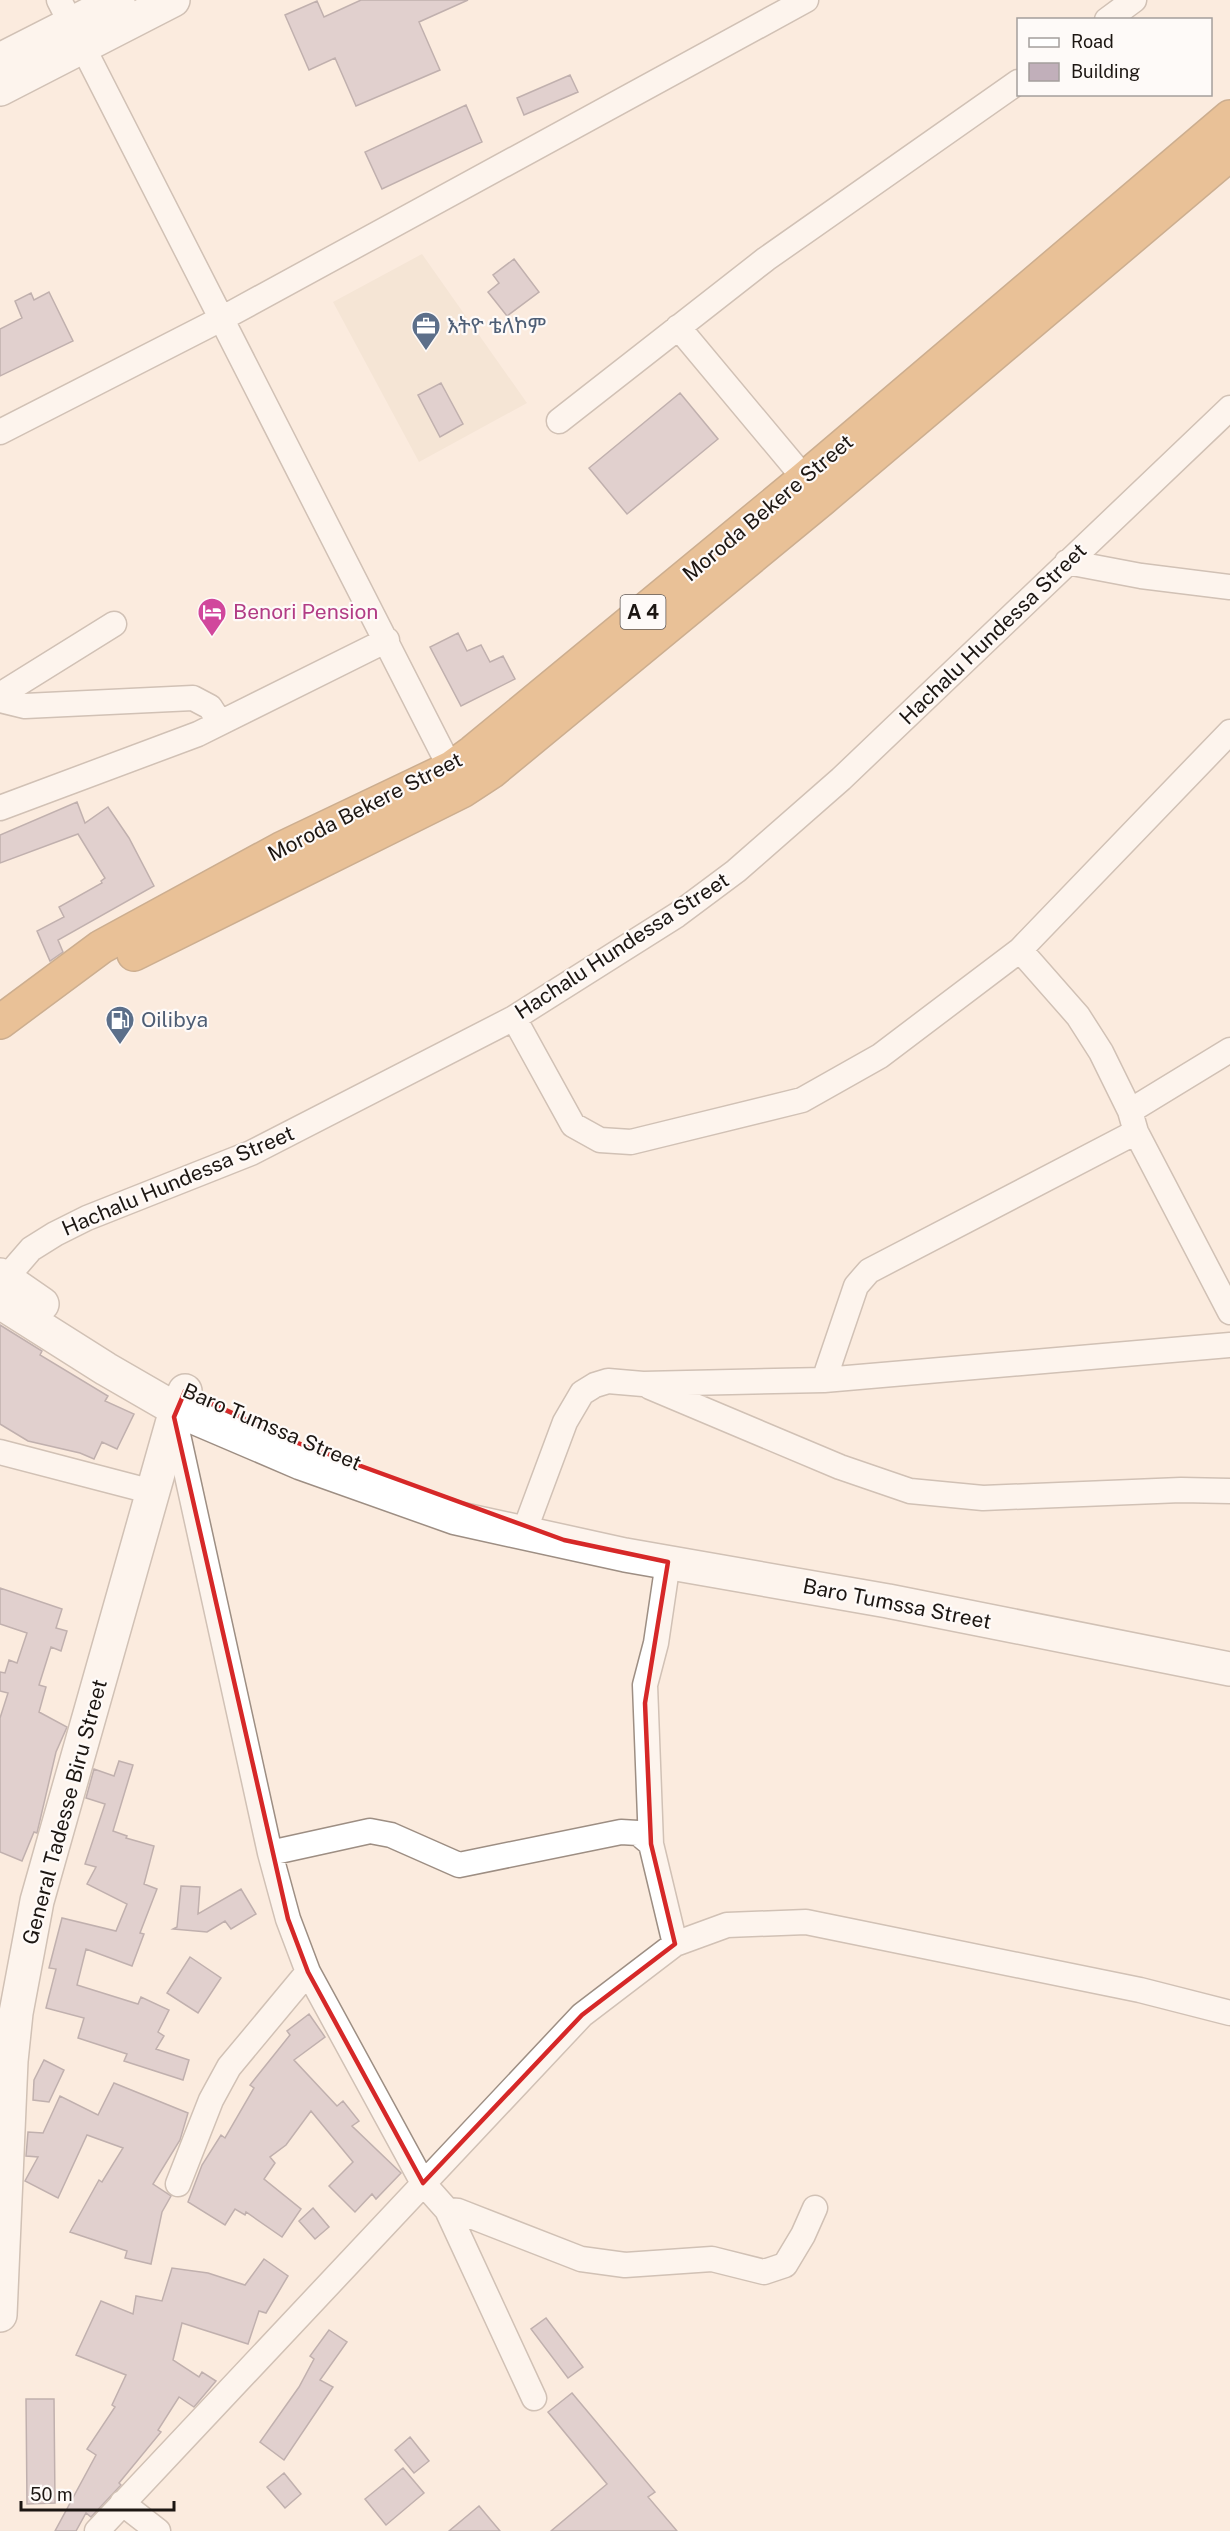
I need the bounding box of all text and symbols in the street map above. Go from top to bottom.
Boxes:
legend [1017,18,1212,96]
text: Road [1071,31,1114,52]
text: Building [1071,61,1140,82]
office icon: እትዮ ቴለኮም [410,310,442,352]
place label: እትዮ ቴለኮም [447,313,546,338]
street label: Moroda Bekere Street [677,429,858,586]
street label: Hachalu Hundessa Street [894,538,1091,729]
road number: A 4 [620,595,666,629]
hotel icon: Benori Pension [196,596,228,638]
place label: Benori Pension [233,599,378,624]
street label: Moroda Bekere Street [263,747,466,866]
street label: Hachalu Hundessa Street [510,867,733,1024]
fuel station icon: Oilibya [104,1004,136,1046]
place label: Oilibya [141,1007,208,1032]
street label: Hachalu Hundessa Street [58,1120,298,1241]
street label: Baro Tumssa Street [179,1378,365,1475]
street label: Baro Tumssa Street [801,1573,994,1634]
street label: General Tadesse Biru Street [17,1676,112,1947]
scale bar [21,2474,174,2512]
text: 50 m [30,2484,73,2505]

